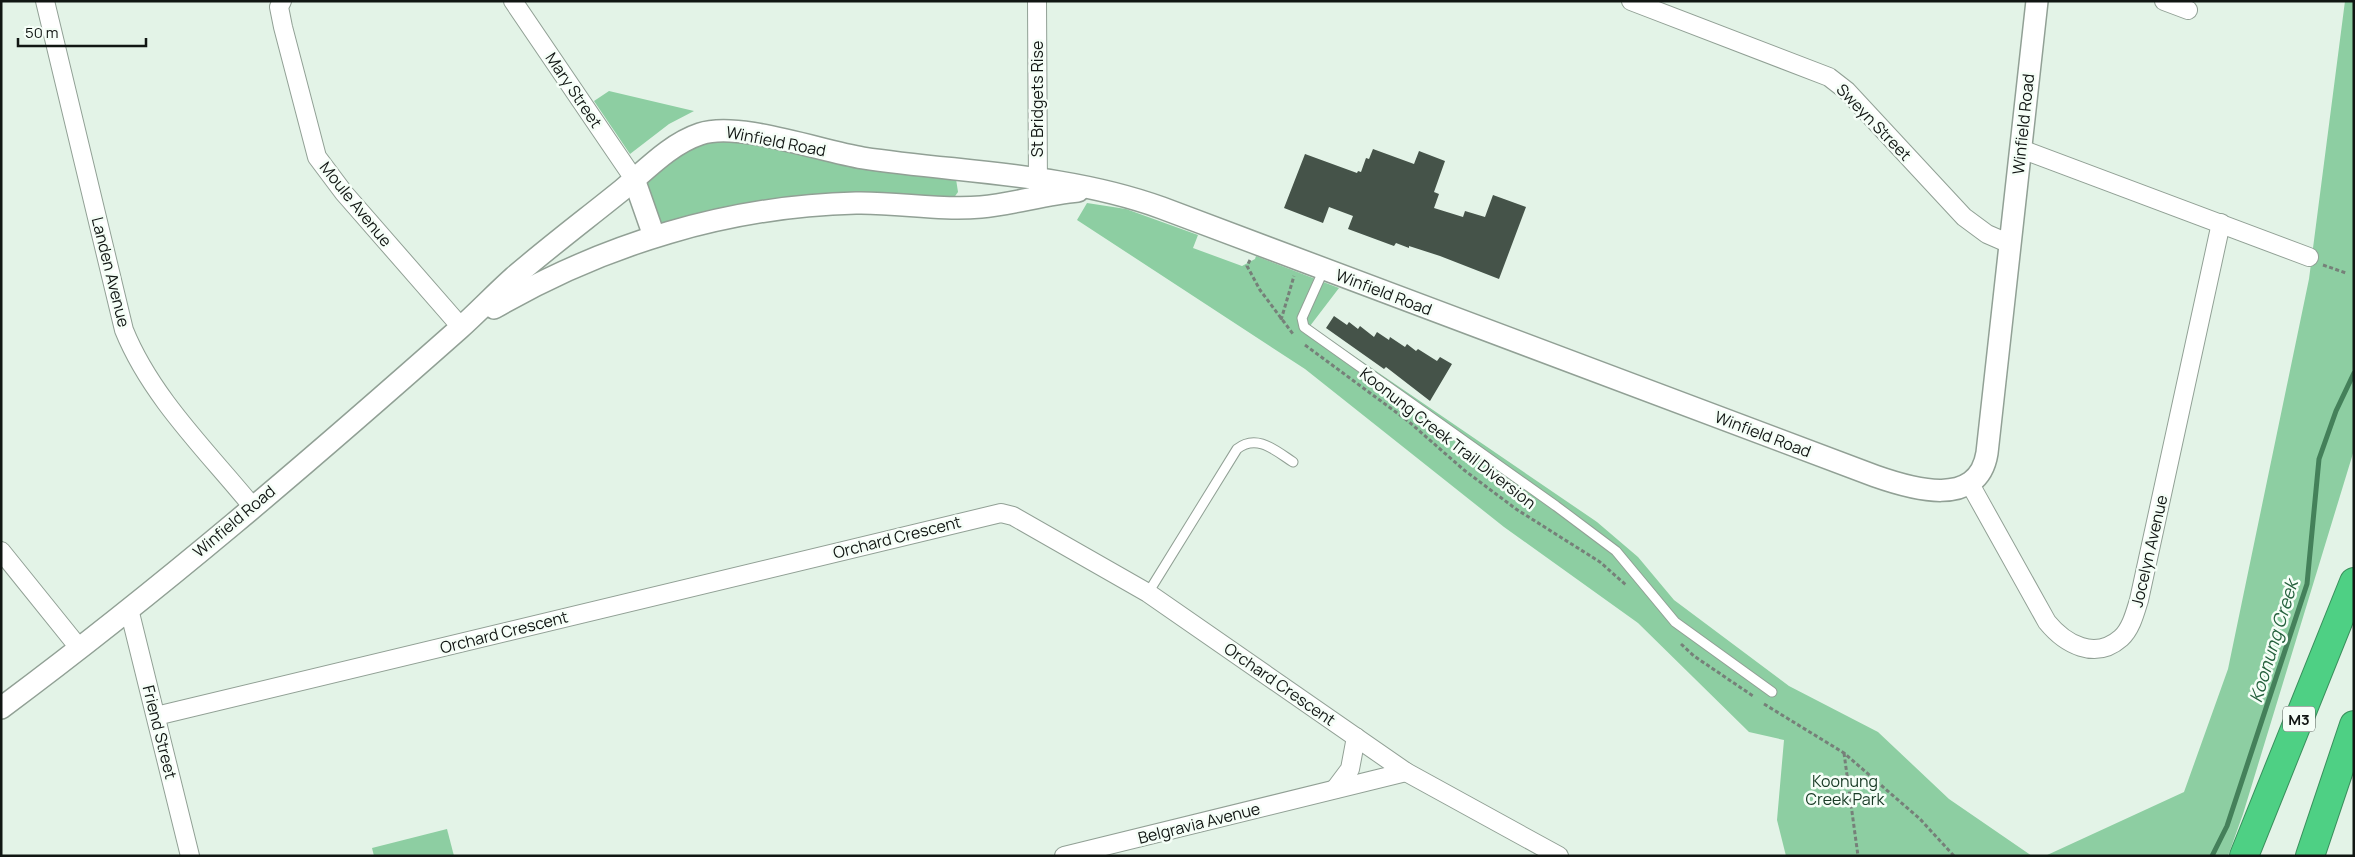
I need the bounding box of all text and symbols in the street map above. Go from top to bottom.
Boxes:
scale bar [18,15,145,47]
text: 50 m [25,22,59,43]
street label: St Bridgets Rise [1026,41,1048,157]
street label: Mary Street [541,48,607,132]
street label: Winfield Road [2007,73,2039,175]
street label: Sweyn Street [1832,79,1916,165]
street label: Winfield Road [724,121,828,161]
street label: Moule Avenue [315,157,397,251]
street label: Landen Avenue [87,215,135,329]
street label: Winfield Road [1333,264,1435,320]
street label: Koonung Creek Trail Diversion [1355,362,1541,514]
street label: Winfield Road [1712,406,1814,462]
street label: Winfield Road [188,480,280,562]
street label: Jocelyn Avenue [2125,493,2173,609]
street label: Orchard Crescent [831,510,963,564]
water label: Koonung Creek [2243,574,2304,705]
street label: Orchard Crescent [438,605,570,659]
street label: Orchard Crescent [1220,637,1340,731]
street label: Friend Street [138,683,182,781]
road number: M3 [2283,706,2315,732]
park label: Koonung Creek Park [1806,770,1885,810]
street label: Belgravia Avenue [1136,797,1262,849]

